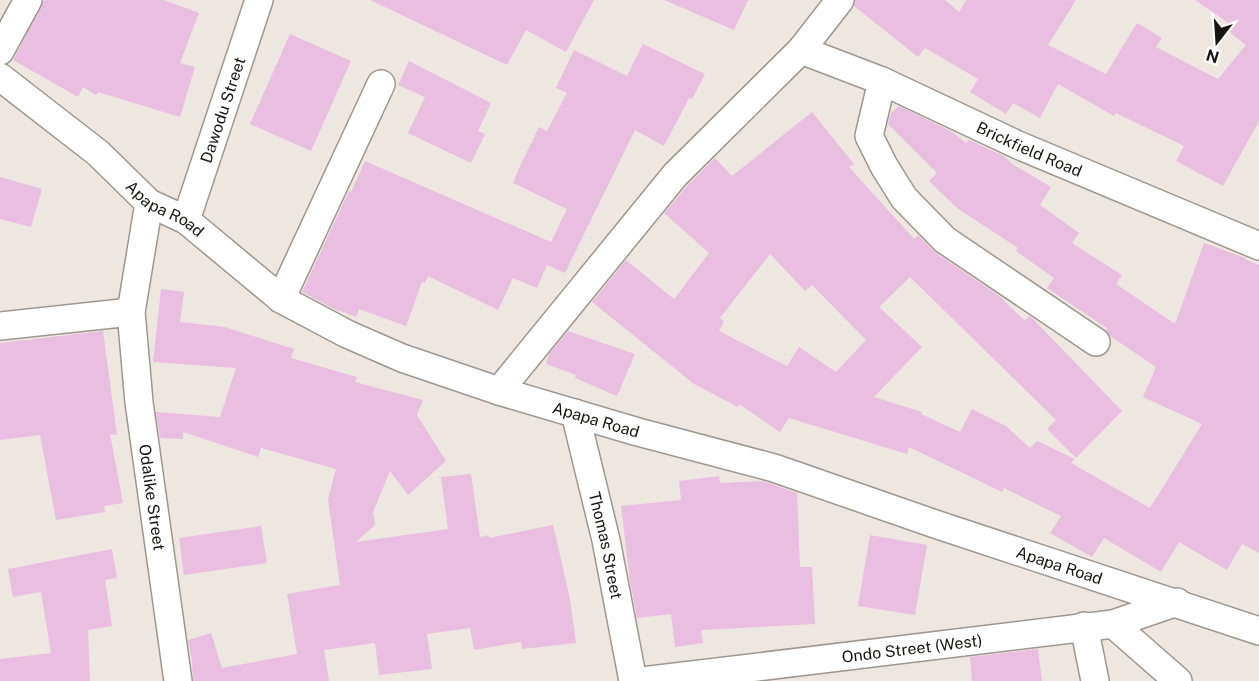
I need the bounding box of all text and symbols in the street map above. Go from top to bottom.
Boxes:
north arrow [1187,12,1247,72]
text: N [1204,45,1222,67]
street label: Dawodu Street [196,54,249,165]
street label: Brickfield Road [973,117,1085,180]
street label: Apapa Road [122,176,208,241]
street label: Apapa Road [550,398,642,441]
street label: Odalike Street [135,443,169,552]
street label: Thomas Street [585,490,627,601]
street label: Apapa Road [1014,542,1105,588]
street label: Ondo Street (West) [841,630,983,666]

